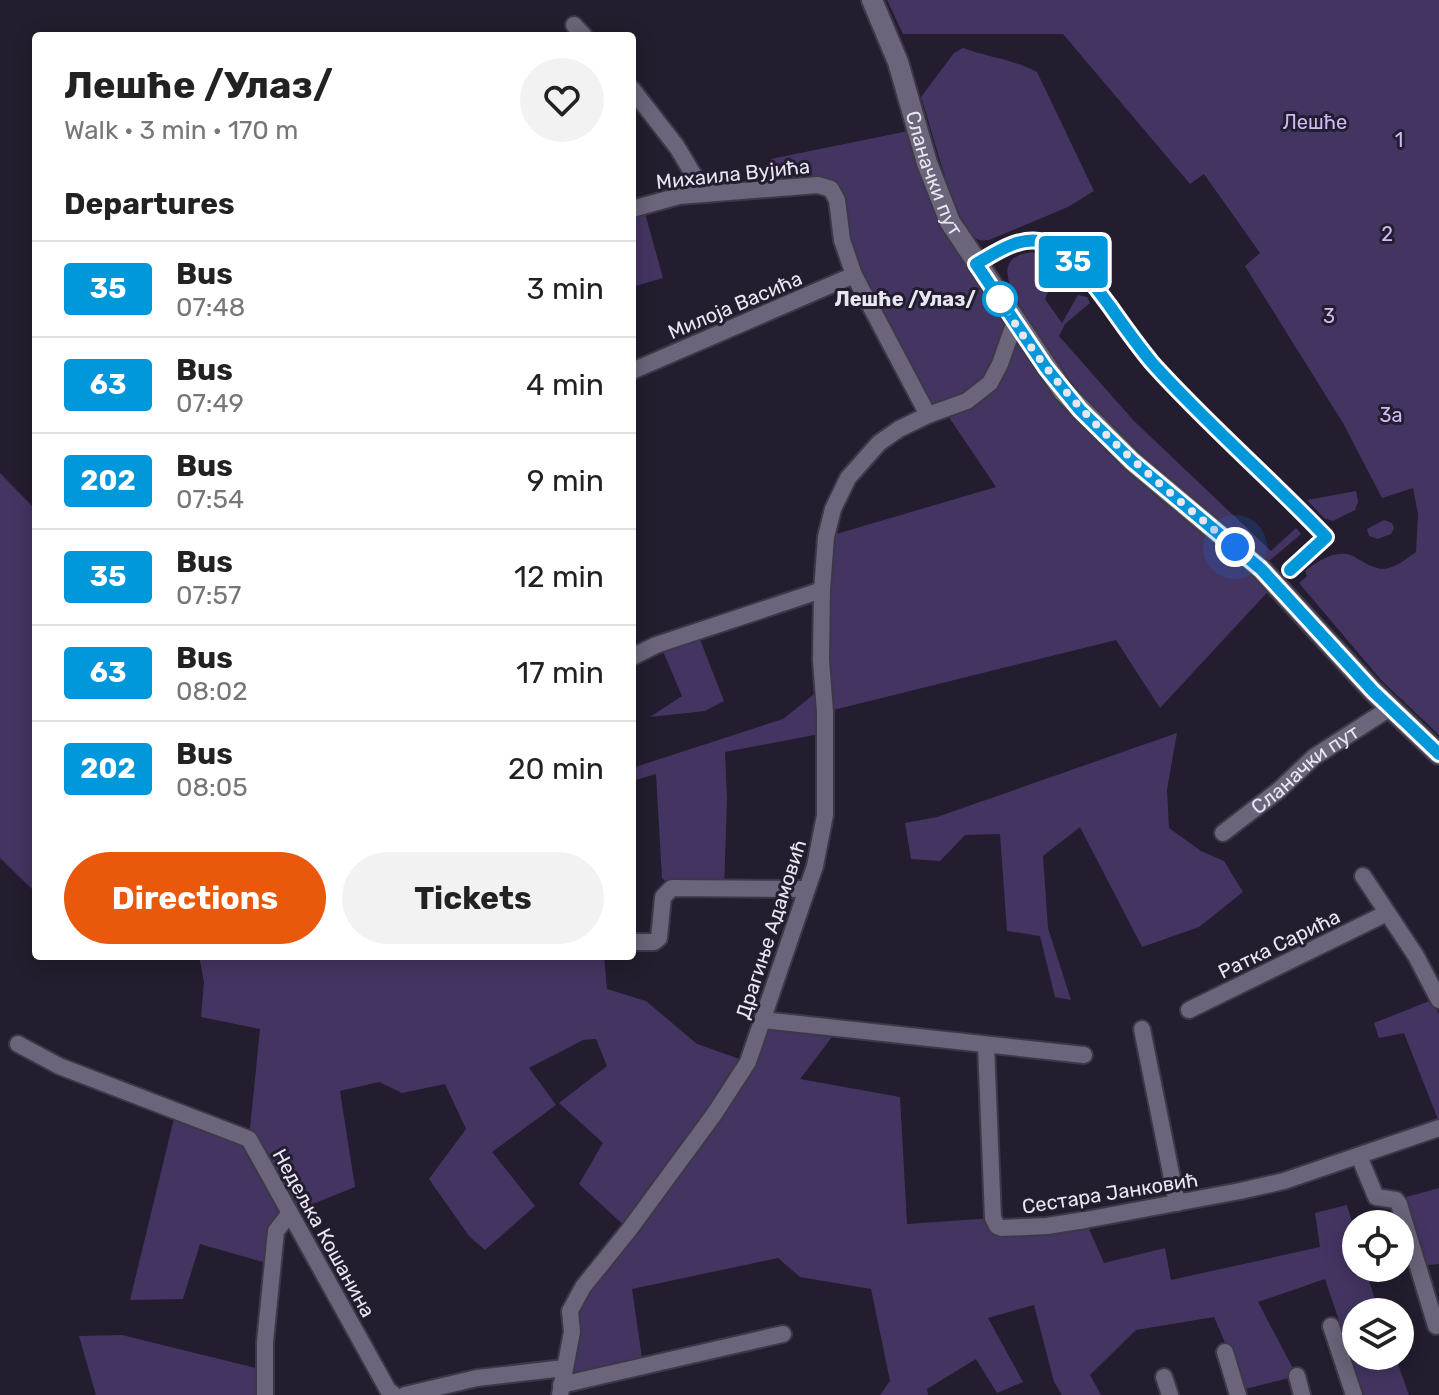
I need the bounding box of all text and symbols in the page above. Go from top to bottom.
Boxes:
button: heart [520,58,604,142]
text: Лешће /Улаз/ [64,62,333,108]
street label: Сланачки пут [901,108,968,240]
park label: Лешће [1283,110,1347,134]
text: Walk · 3 min · 170 m [64,115,298,146]
park label: 1 [1395,128,1403,152]
street label: Михаила Вујића [655,154,811,194]
text: Departures [64,186,235,222]
park label: 2 [1381,222,1393,246]
line badge: 35 [1037,236,1109,288]
text: 35 [1055,245,1091,278]
text: Bus [176,256,233,292]
street label: Милоја Васића [664,266,806,344]
text: 3 min [527,271,604,307]
text: 35 [90,272,126,305]
marker: Лешће /Улаз/ [983,282,1017,316]
place label: Лешће /Улаз/ [834,287,976,311]
text: 07:48 [176,292,245,323]
park label: 3 [1323,304,1335,328]
text: Bus [176,352,233,388]
text: 4 min [526,367,604,403]
text: 63 [90,368,126,401]
text: 07:49 [176,388,244,419]
park label: 3a [1379,403,1403,427]
text: Bus [176,448,233,484]
text: 9 min [527,463,604,499]
text: 202 [80,464,136,497]
text: 07:54 [176,484,244,515]
your location [1215,527,1255,567]
text: Bus [176,544,233,580]
text: 12 min [514,559,604,595]
text: 35 [90,560,126,593]
text: 07:57 [176,580,241,611]
text: Bus [176,640,233,676]
text: 17 min [516,655,604,691]
text: 63 [90,656,126,689]
text: 08:02 [176,676,247,707]
street label: Сланачки пут [1246,719,1363,819]
text: Bus [176,736,233,772]
text: 20 min [508,751,604,787]
text: 202 [80,752,136,785]
text: 08:05 [176,772,248,803]
street label: Драгиње Адамовић [731,836,811,1022]
button: Directions [64,852,326,944]
button: Tickets [342,852,604,944]
street label: Ратка Сарића [1214,904,1344,984]
street label: Недељка Кошанина [268,1145,380,1321]
street label: Сестара Јанковић [1020,1167,1200,1219]
map controls [1342,1210,1414,1370]
button: locate [1342,1210,1414,1282]
button: layers [1342,1298,1414,1370]

